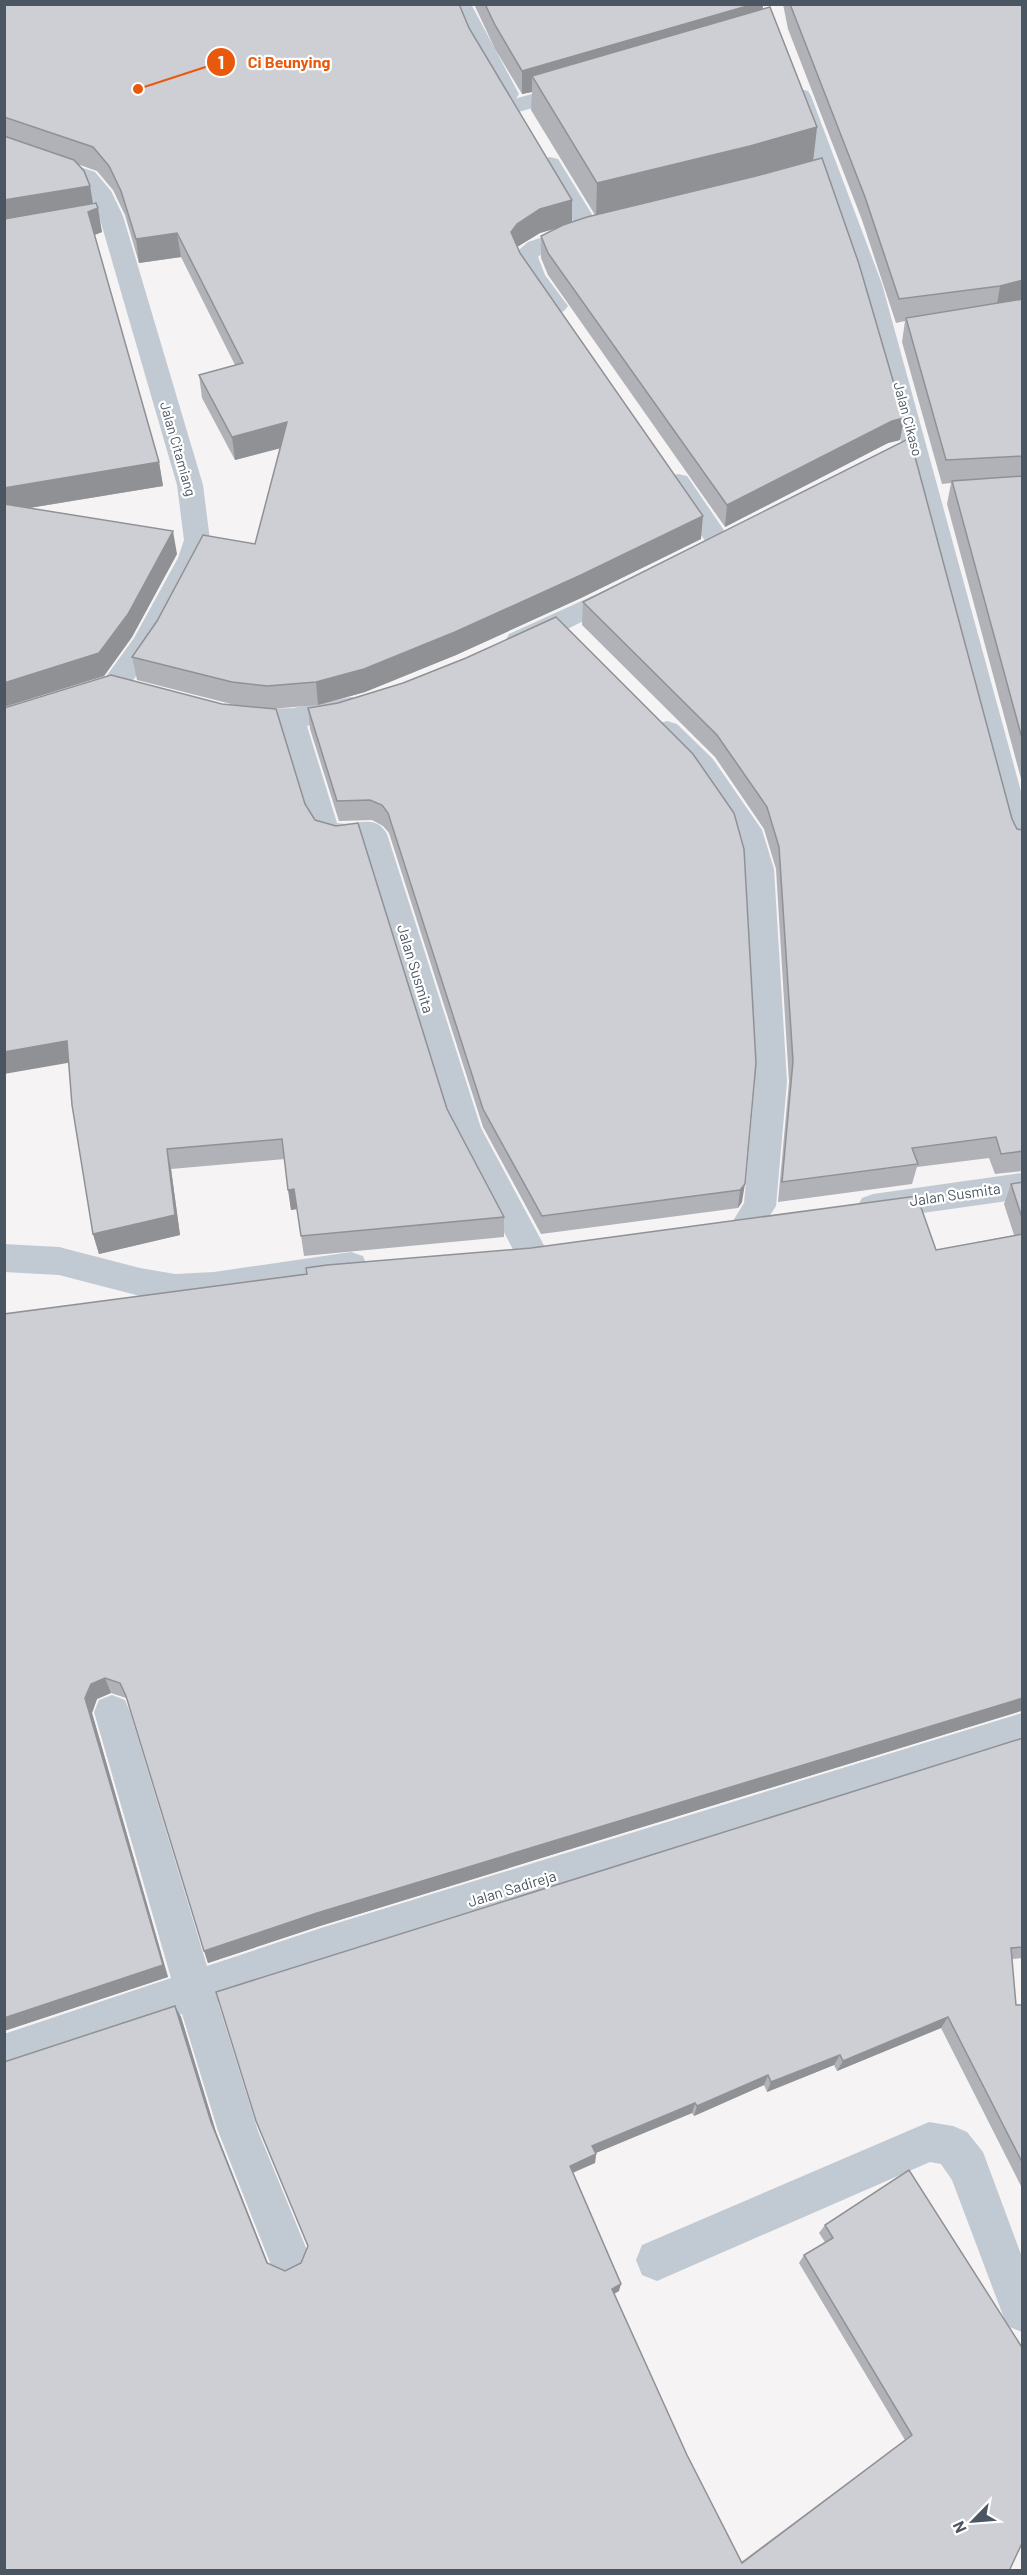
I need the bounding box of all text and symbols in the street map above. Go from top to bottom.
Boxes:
callout: Ci Beunying [206,45,343,79]
text: 1 [218,51,224,73]
text: Ci Beunying [248,52,330,71]
street label: Jalan Cikaso [890,380,927,458]
street label: Jalan Citamiang [157,400,200,498]
street label: Jalan Susmita [394,922,438,1015]
street label: Jalan Susmita [908,1179,1002,1209]
street label: Jalan Sadireja [465,1866,558,1910]
north arrow [943,2491,1003,2551]
text: N [948,2519,970,2536]

